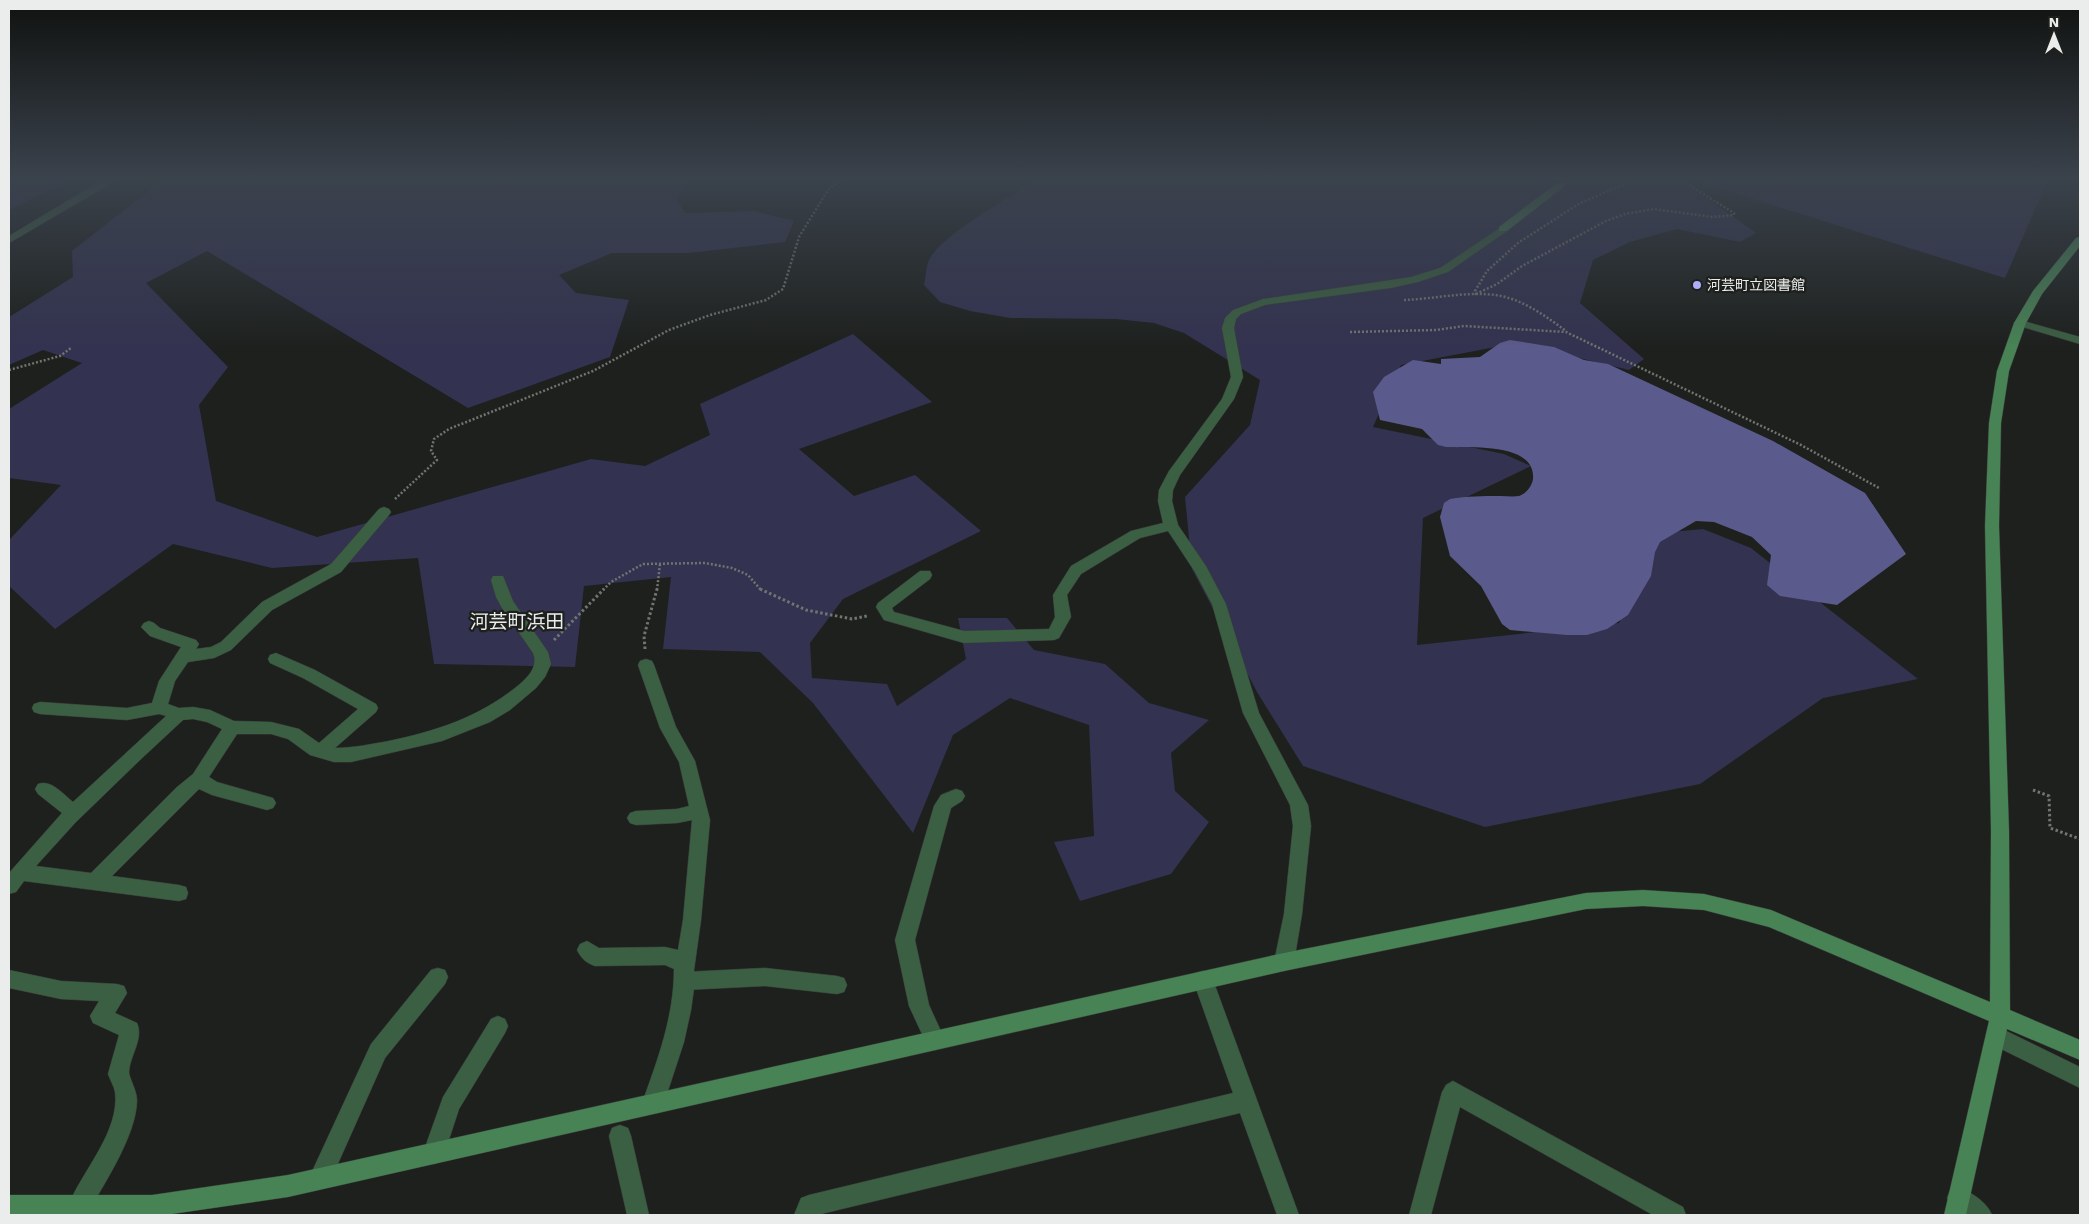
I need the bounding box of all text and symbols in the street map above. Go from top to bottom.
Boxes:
north arrow [2029,10,2079,60]
text: N [2049,14,2059,30]
place label: 河芸町立図書館 [1707,277,1805,293]
marker: 河芸町立図書館 [1691,279,1703,291]
district label: 河芸町浜田 [469,610,565,633]

